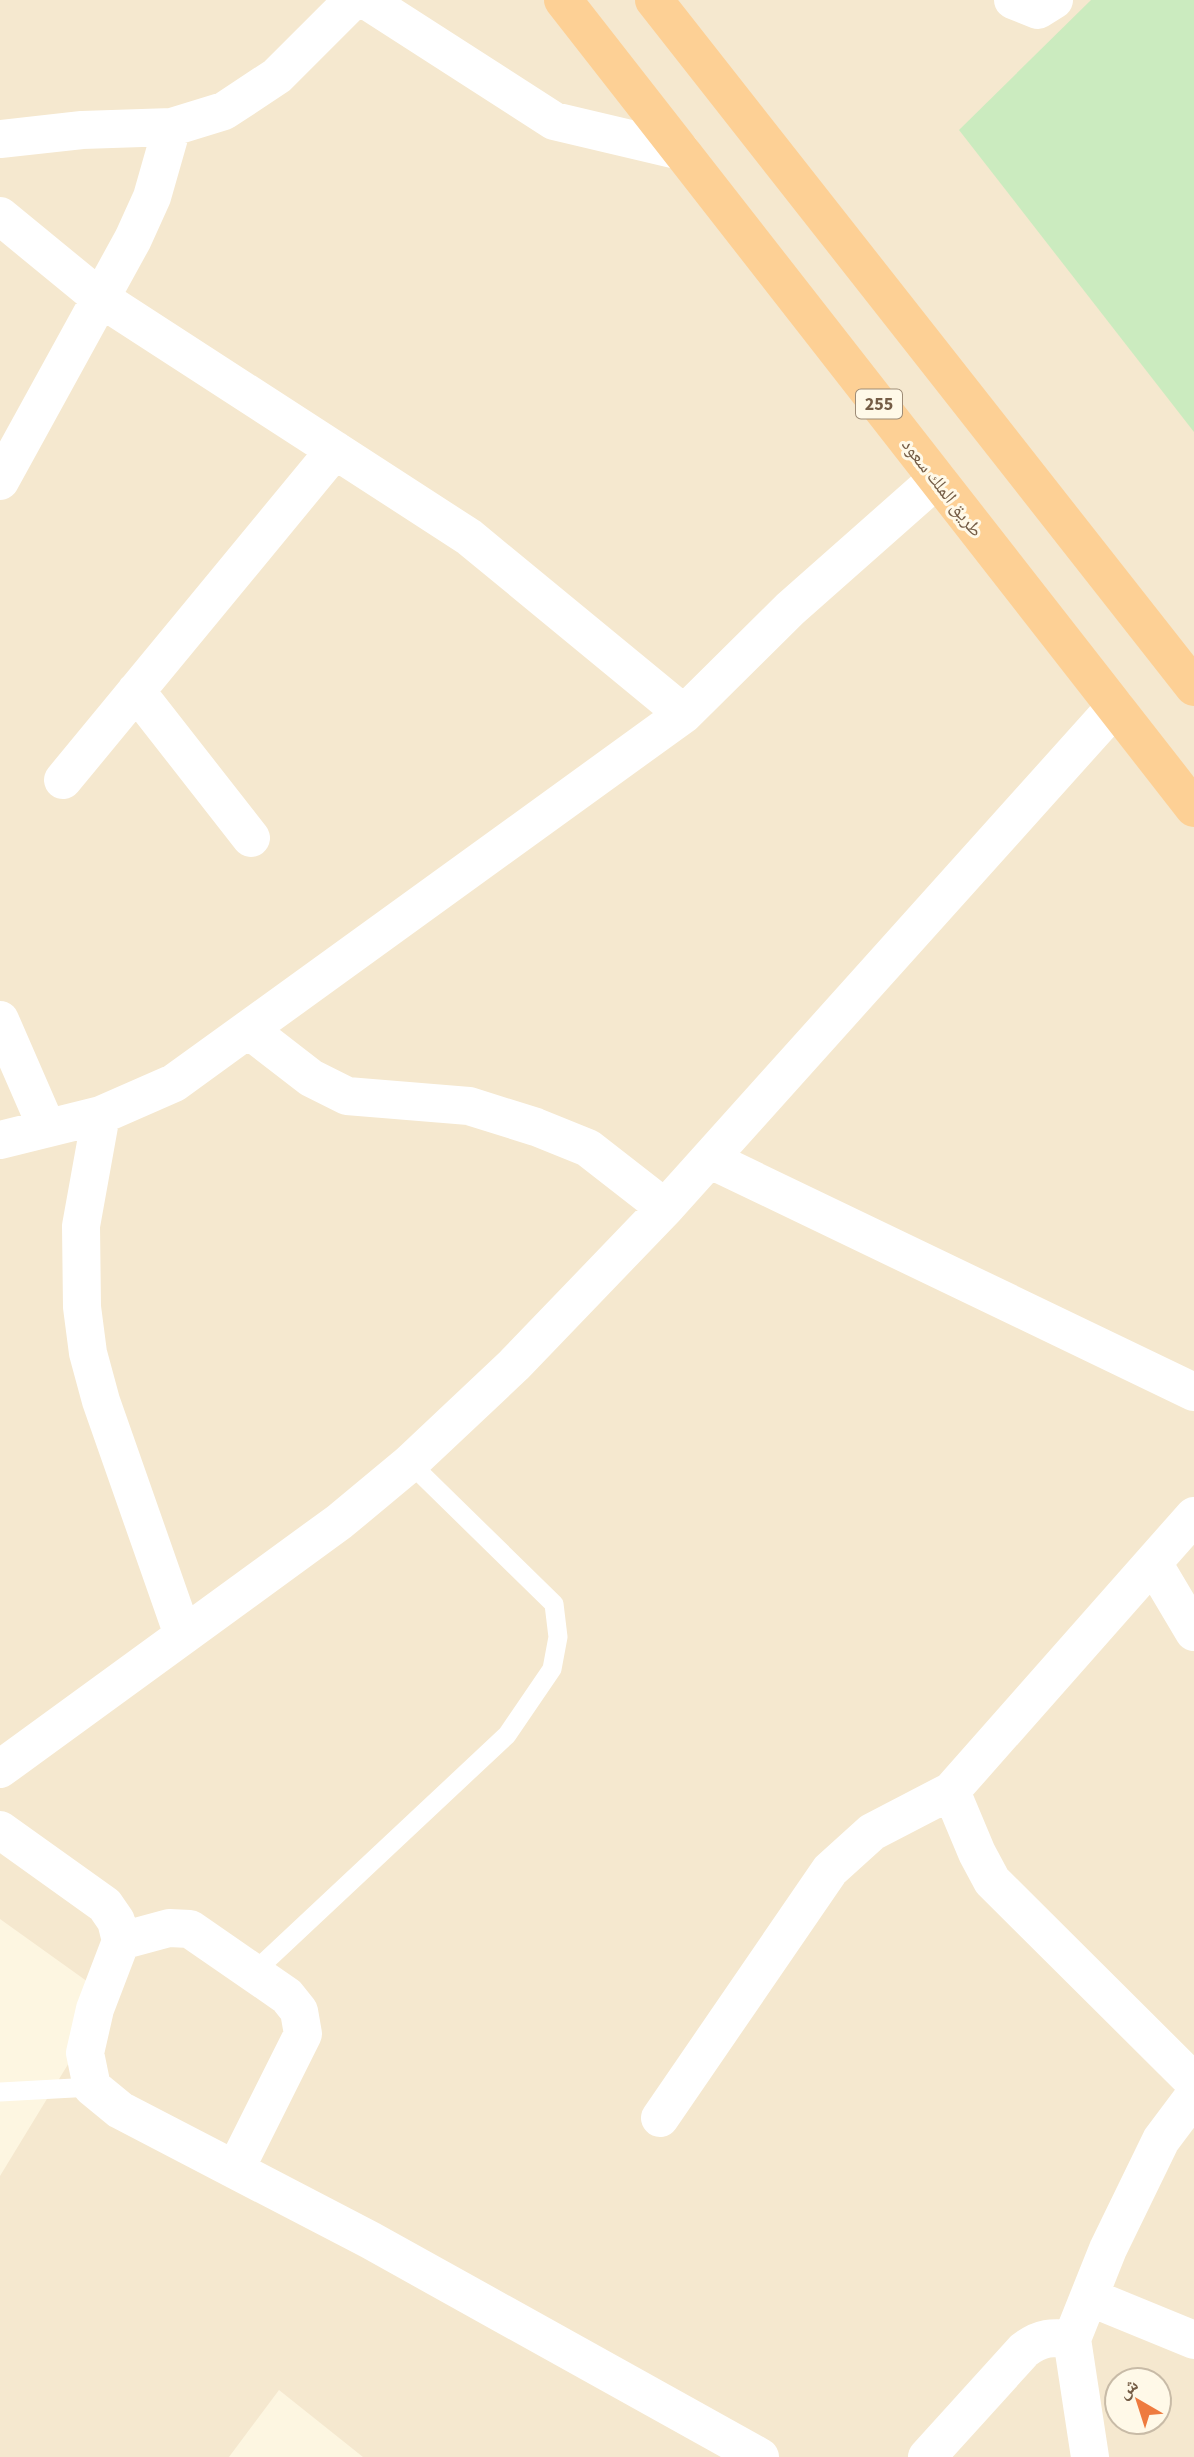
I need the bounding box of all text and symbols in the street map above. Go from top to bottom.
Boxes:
road number: 255 [856,390,902,418]
street label: طريق الملك سعود [895,433,989,543]
north arrow [1103,2366,1173,2436]
text: ش [1112,2372,1145,2406]

